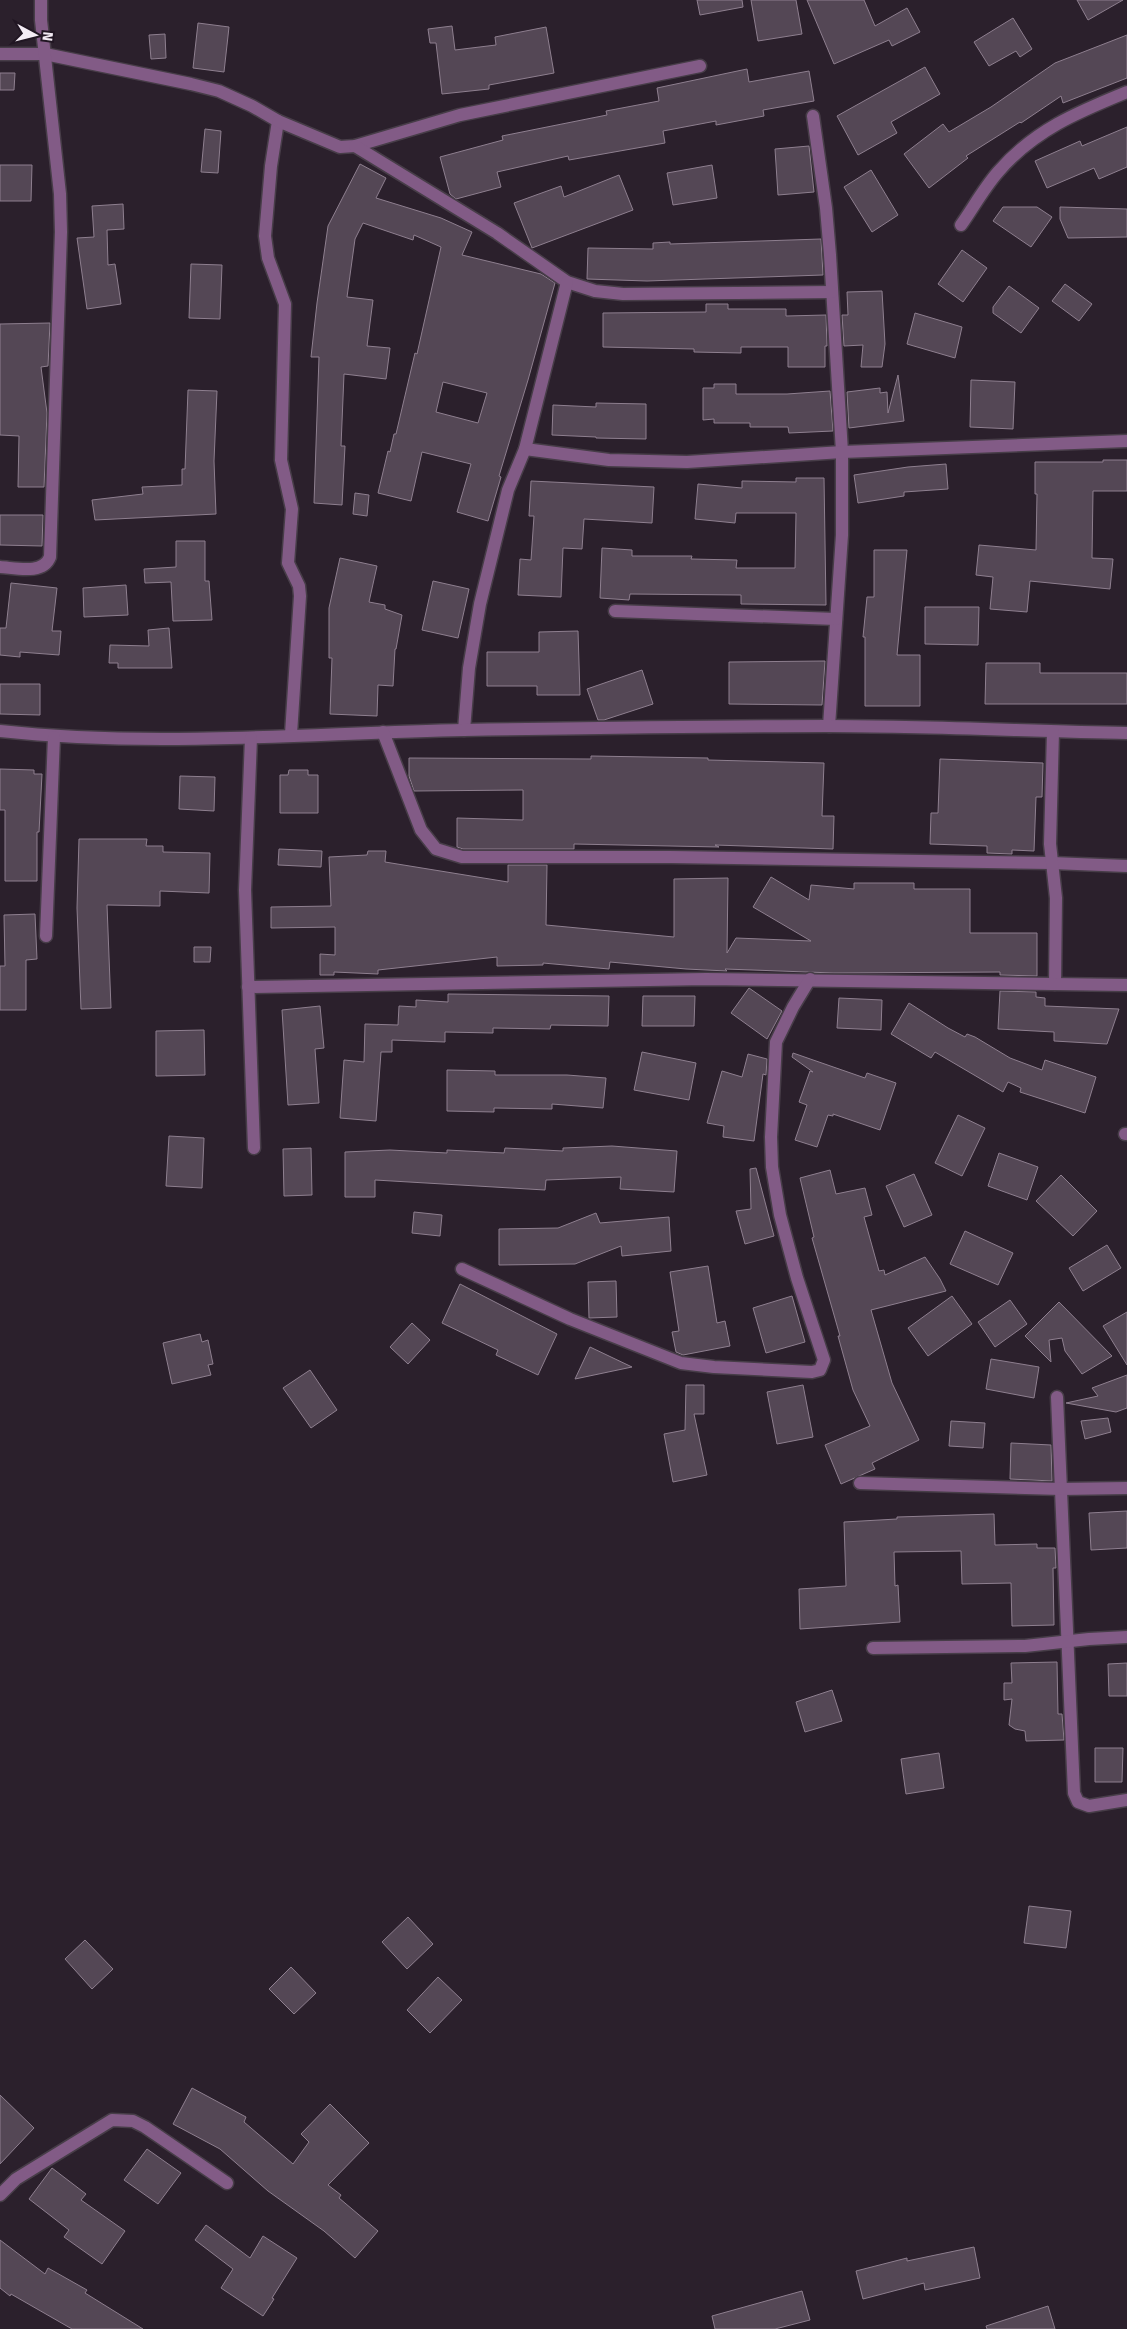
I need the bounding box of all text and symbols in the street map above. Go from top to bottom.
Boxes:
north arrow [10,10,60,60]
text: N [38,31,56,42]

